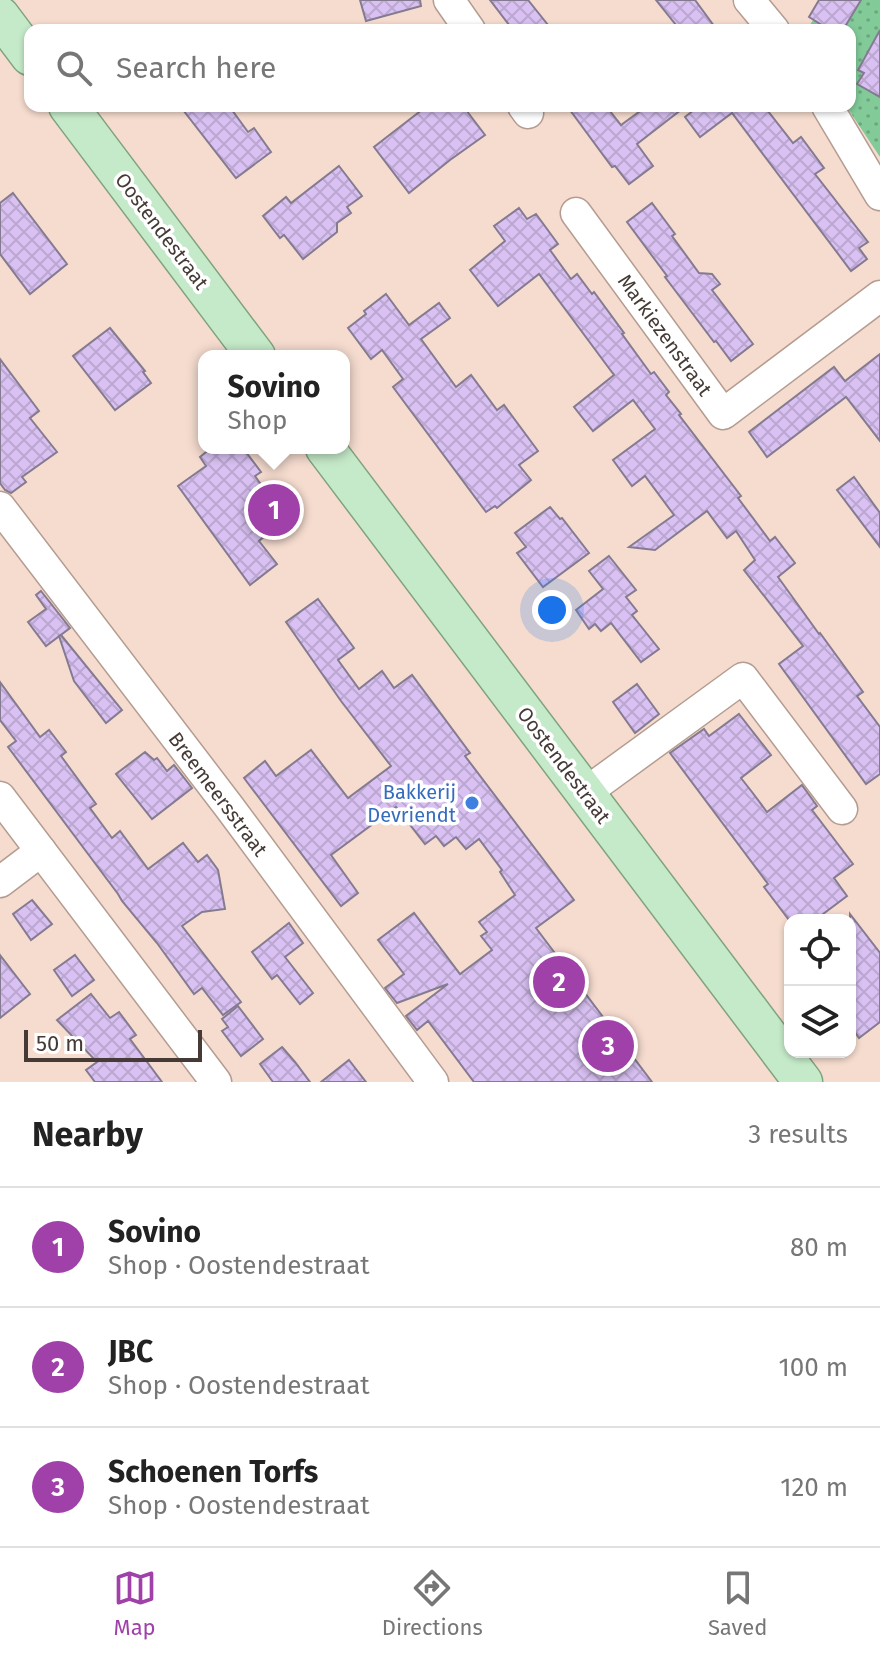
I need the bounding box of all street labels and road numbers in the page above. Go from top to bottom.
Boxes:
street label: Oostendestraat [110,168,214,295]
street label: Markiezenstraat [613,270,718,401]
street label: Oostendestraat [512,702,616,829]
street label: Breemeersstraat [164,727,273,861]

